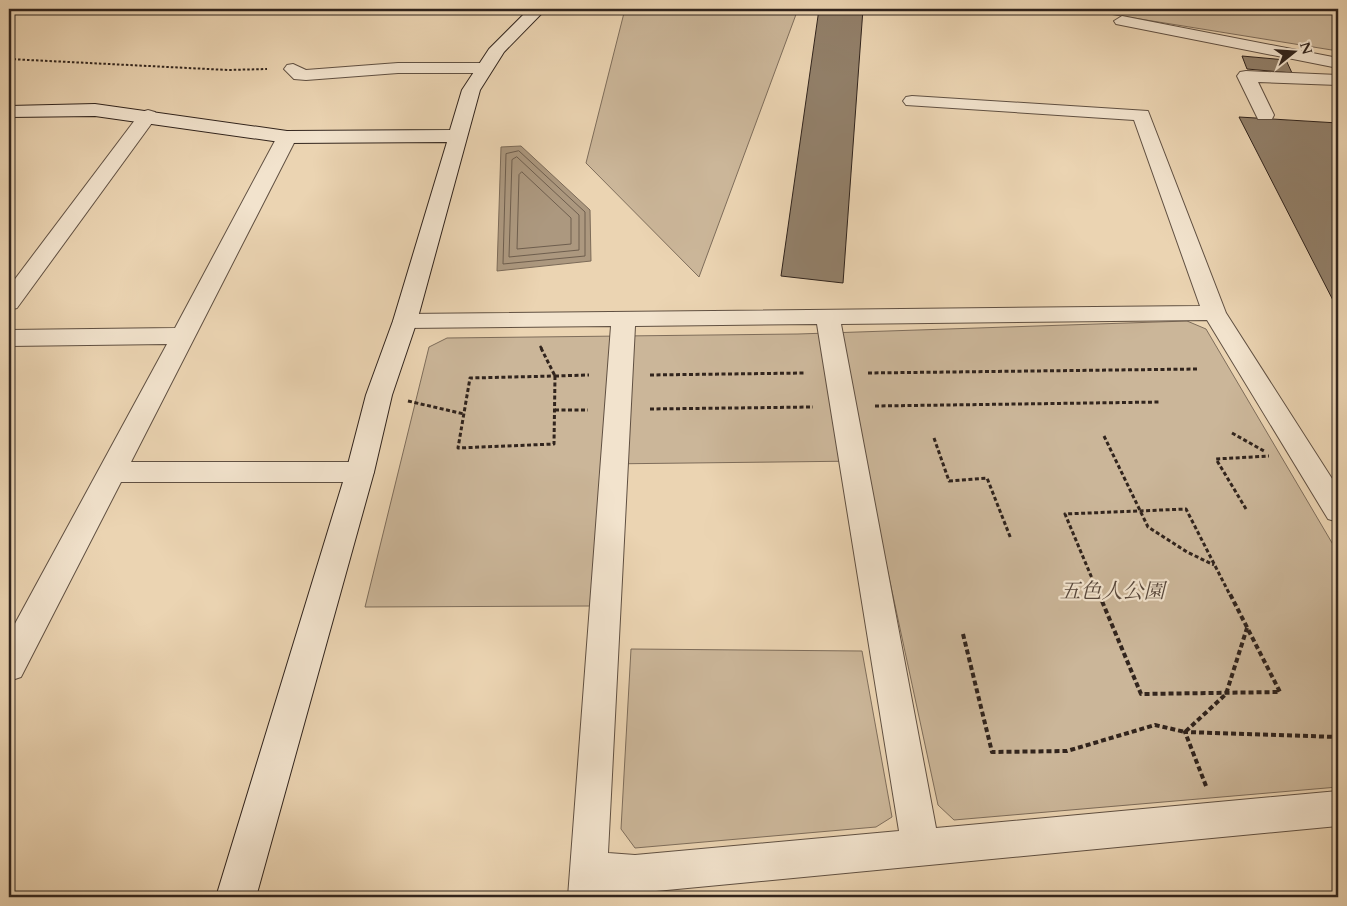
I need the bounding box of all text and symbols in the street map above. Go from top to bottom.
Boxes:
north arrow [1270,28,1320,78]
text: N [1295,40,1317,57]
park label: 五色人公園 [1060,577,1167,606]

